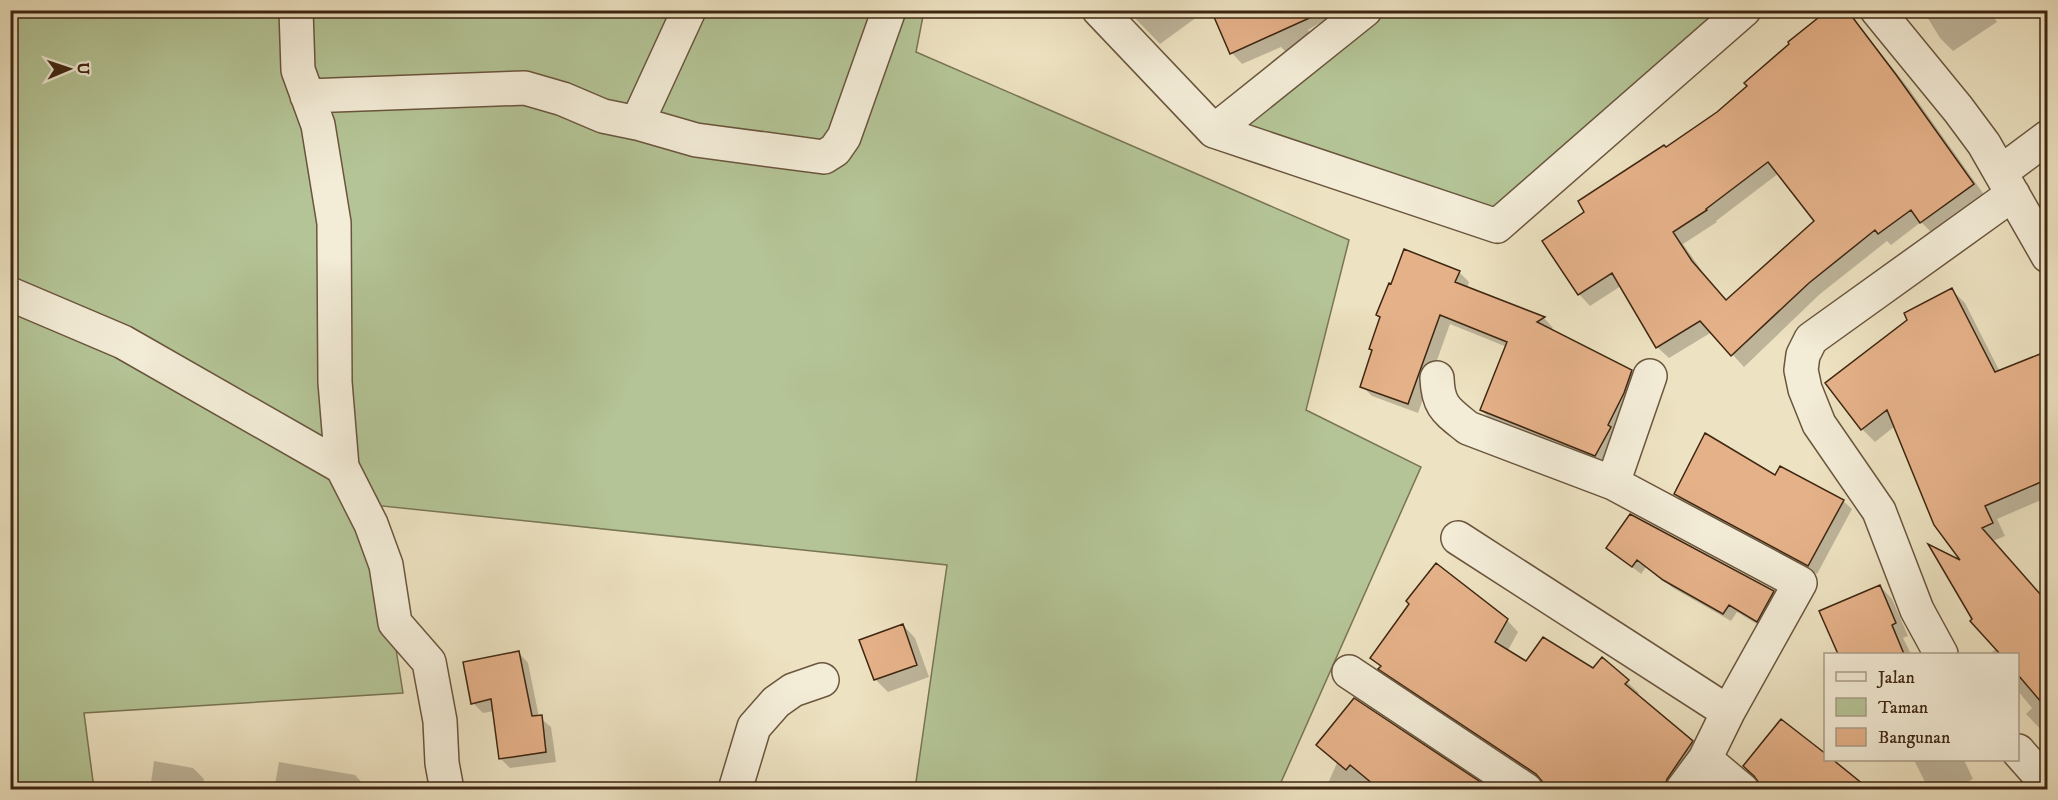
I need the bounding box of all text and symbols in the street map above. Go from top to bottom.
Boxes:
north arrow [39,39,99,99]
text: U [73,62,93,76]
legend [1824,653,2019,761]
text: Jalan [1876,667,1916,689]
text: Taman [1878,697,1929,719]
text: Bangunan [1878,727,1951,749]

